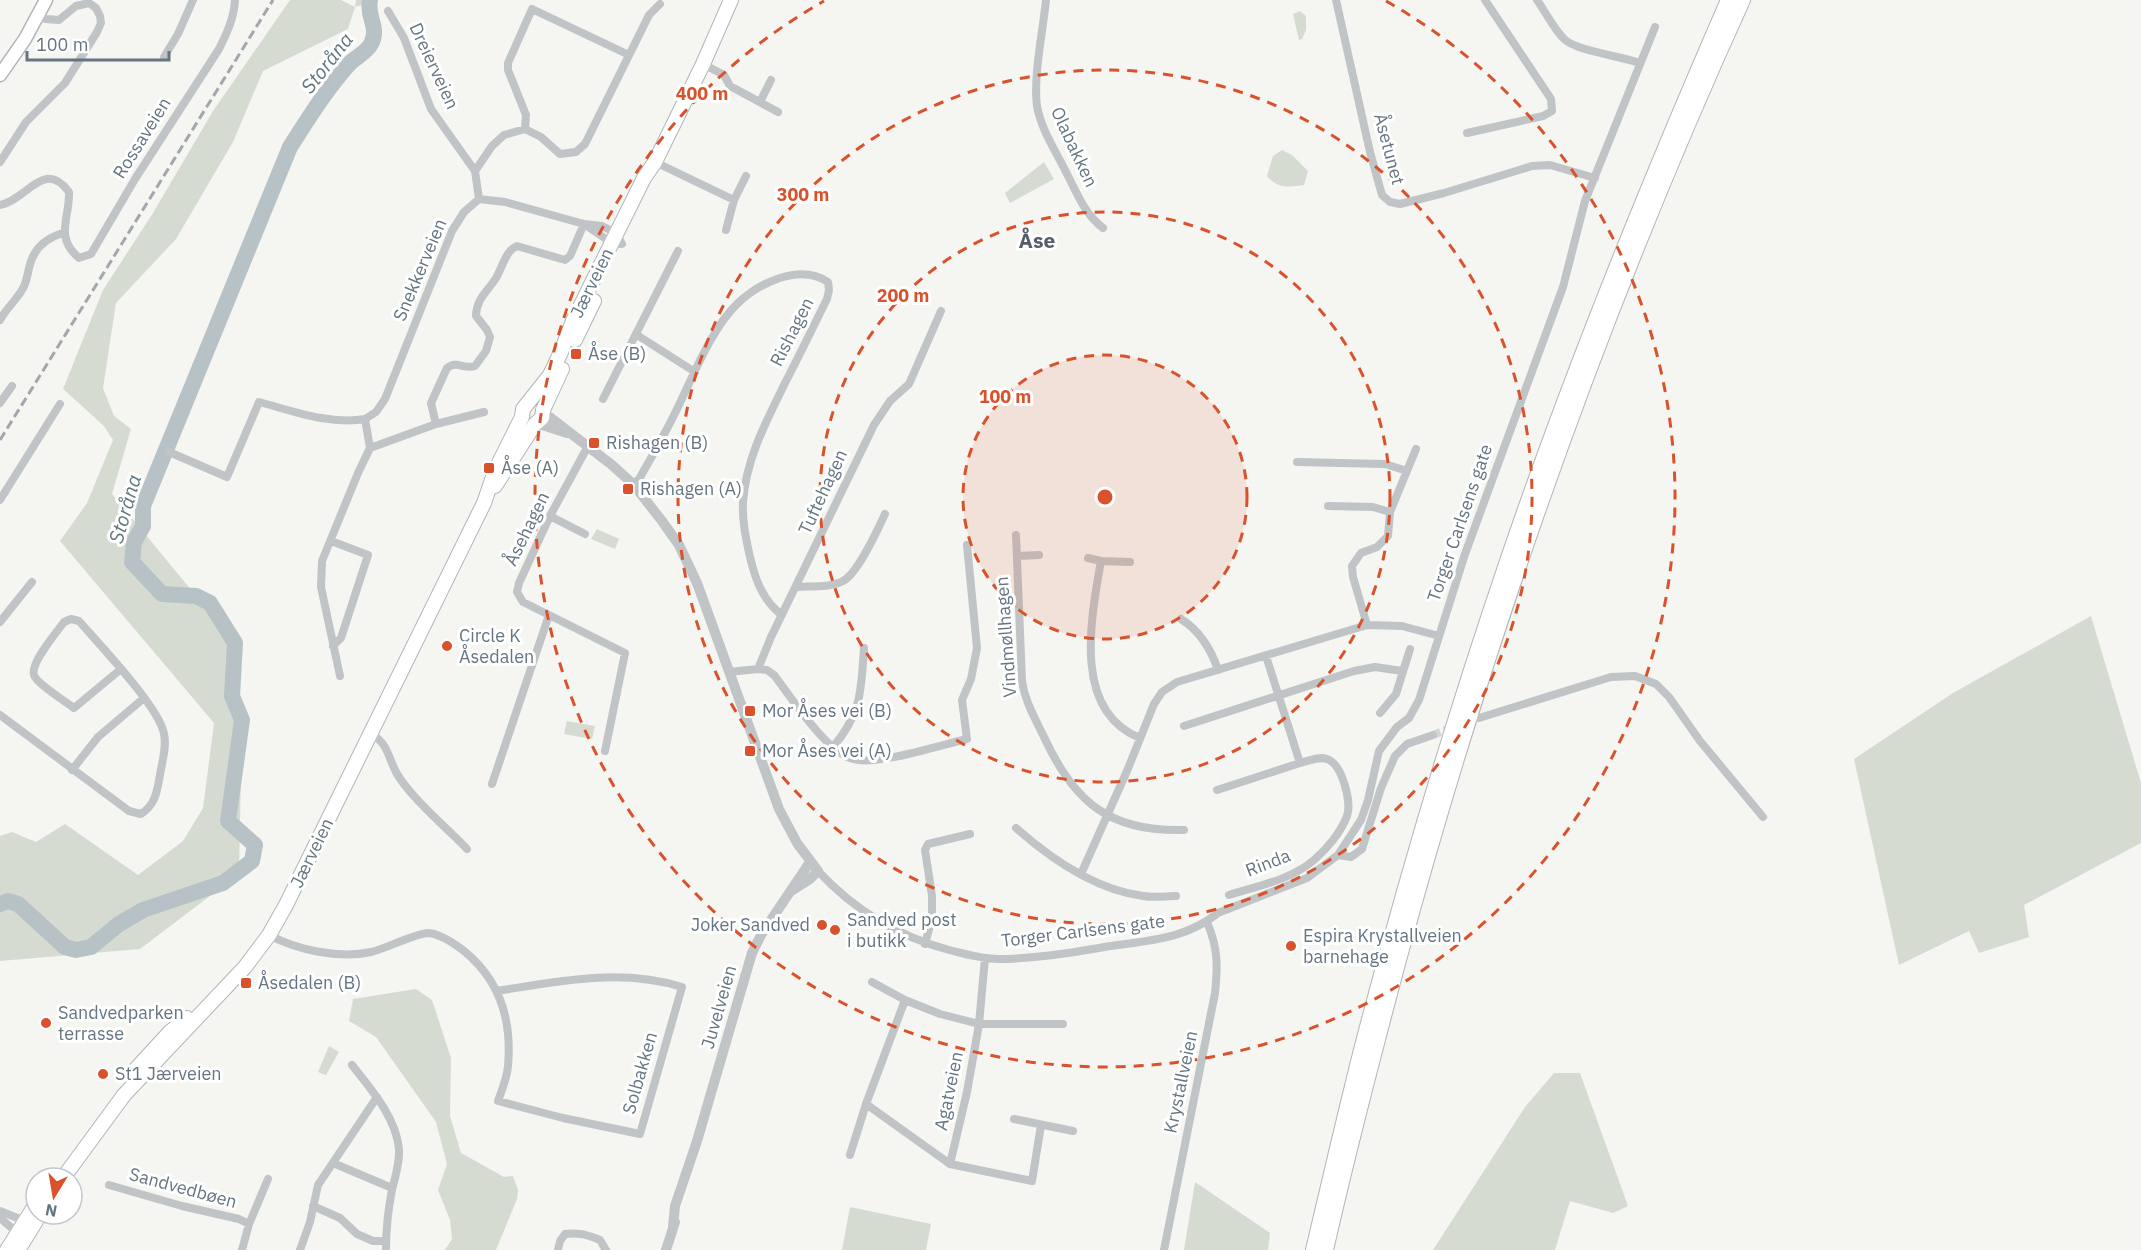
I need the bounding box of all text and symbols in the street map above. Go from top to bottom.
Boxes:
street label: Dreierveien [404,19,464,113]
scale bar [27,24,170,62]
water label: Storåna [294,27,359,99]
text: 100 m [36,33,88,56]
text: 400 m [676,82,728,105]
street label: Rossaveien [108,93,176,183]
street label: Olabakken [1046,103,1103,191]
street label: Åsetunet [1369,110,1411,187]
text: 300 m [777,183,829,206]
street label: Snekkerveien [388,215,451,325]
district label: Åse [1019,226,1056,254]
street label: Jærveien [565,244,618,321]
text: 200 m [877,284,929,307]
street label: Rishagen [764,294,819,370]
place label: Åse (B) [588,341,646,365]
marker: Åse (B) [569,347,583,361]
text: 100 m [979,385,1031,408]
place label: Rishagen (B) [606,431,708,454]
marker: Rishagen (B) [587,436,601,450]
street label: Torger Carlsens gate [1422,441,1497,605]
street label: Tuftehagen [793,446,852,538]
place label: Åse (A) [501,455,559,479]
marker: Åse (A) [482,461,496,475]
water label: Storåna [102,471,147,546]
place label: Rishagen (A) [640,477,742,500]
marker: Rishagen (A) [621,482,635,496]
centre of rings [1095,487,1115,507]
street label: Åsehagen [498,488,554,570]
street label: Vindmøllhagen [990,576,1021,698]
place label: Circle K Åsedalen [459,624,534,668]
marker: Circle K Åsedalen [440,639,454,653]
place label: Mor Åses vei (B) [762,698,892,722]
marker: Mor Åses vei (B) [743,704,757,718]
place label: Mor Åses vei (A) [762,738,892,762]
marker: Mor Åses vei (A) [743,744,757,758]
street label: Jærveien [285,814,338,891]
street label: Rinda [1242,843,1294,882]
place label: Sandved post i butikk [847,908,957,952]
street label: Torger Carlsens gate [1000,909,1166,952]
place label: Joker Sandved [691,913,810,936]
marker: Joker Sandved [815,918,829,932]
marker: Sandved post i butikk [828,923,842,937]
place label: Espira Krystallveien barnehage [1303,924,1462,968]
marker: Espira Krystallveien barnehage [1284,939,1298,953]
street label: Juvelveien [696,962,741,1051]
place label: Åsedalen (B) [258,970,361,994]
marker: Åsedalen (B) [239,976,253,990]
place label: Sandvedparken terrasse [58,1001,184,1045]
marker: Sandvedparken terrasse [39,1016,53,1030]
street label: Solbakken [617,1029,662,1117]
street label: Krystallveien [1158,1029,1203,1135]
street label: Agatveien [929,1049,968,1132]
place label: St1 Jærveien [115,1062,222,1085]
marker: St1 Jærveien [96,1067,110,1081]
street label: Sandvedbøen [127,1162,239,1213]
north arrow [24,1166,84,1226]
text: N [44,1200,59,1222]

